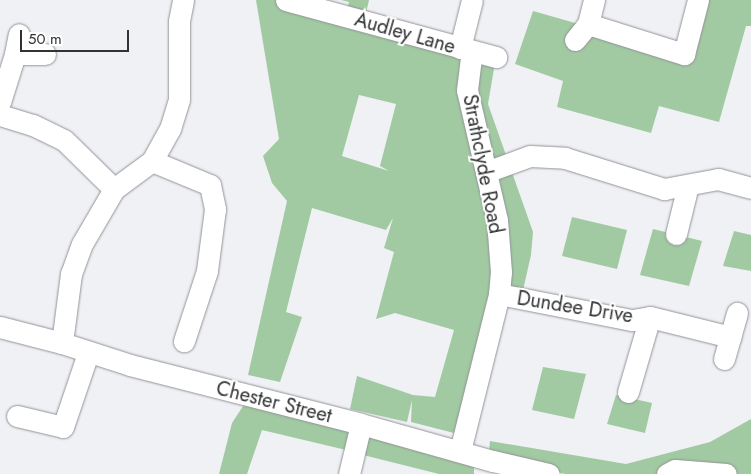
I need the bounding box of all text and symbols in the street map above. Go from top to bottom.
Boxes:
street label: Audley Lane [352,7,458,59]
scale bar [22,20,131,52]
text: 50 m [28,28,62,50]
street label: Strathclyde Road [458,92,508,236]
street label: Dundee Drive [515,286,635,328]
street label: Chester Street [214,376,334,428]

